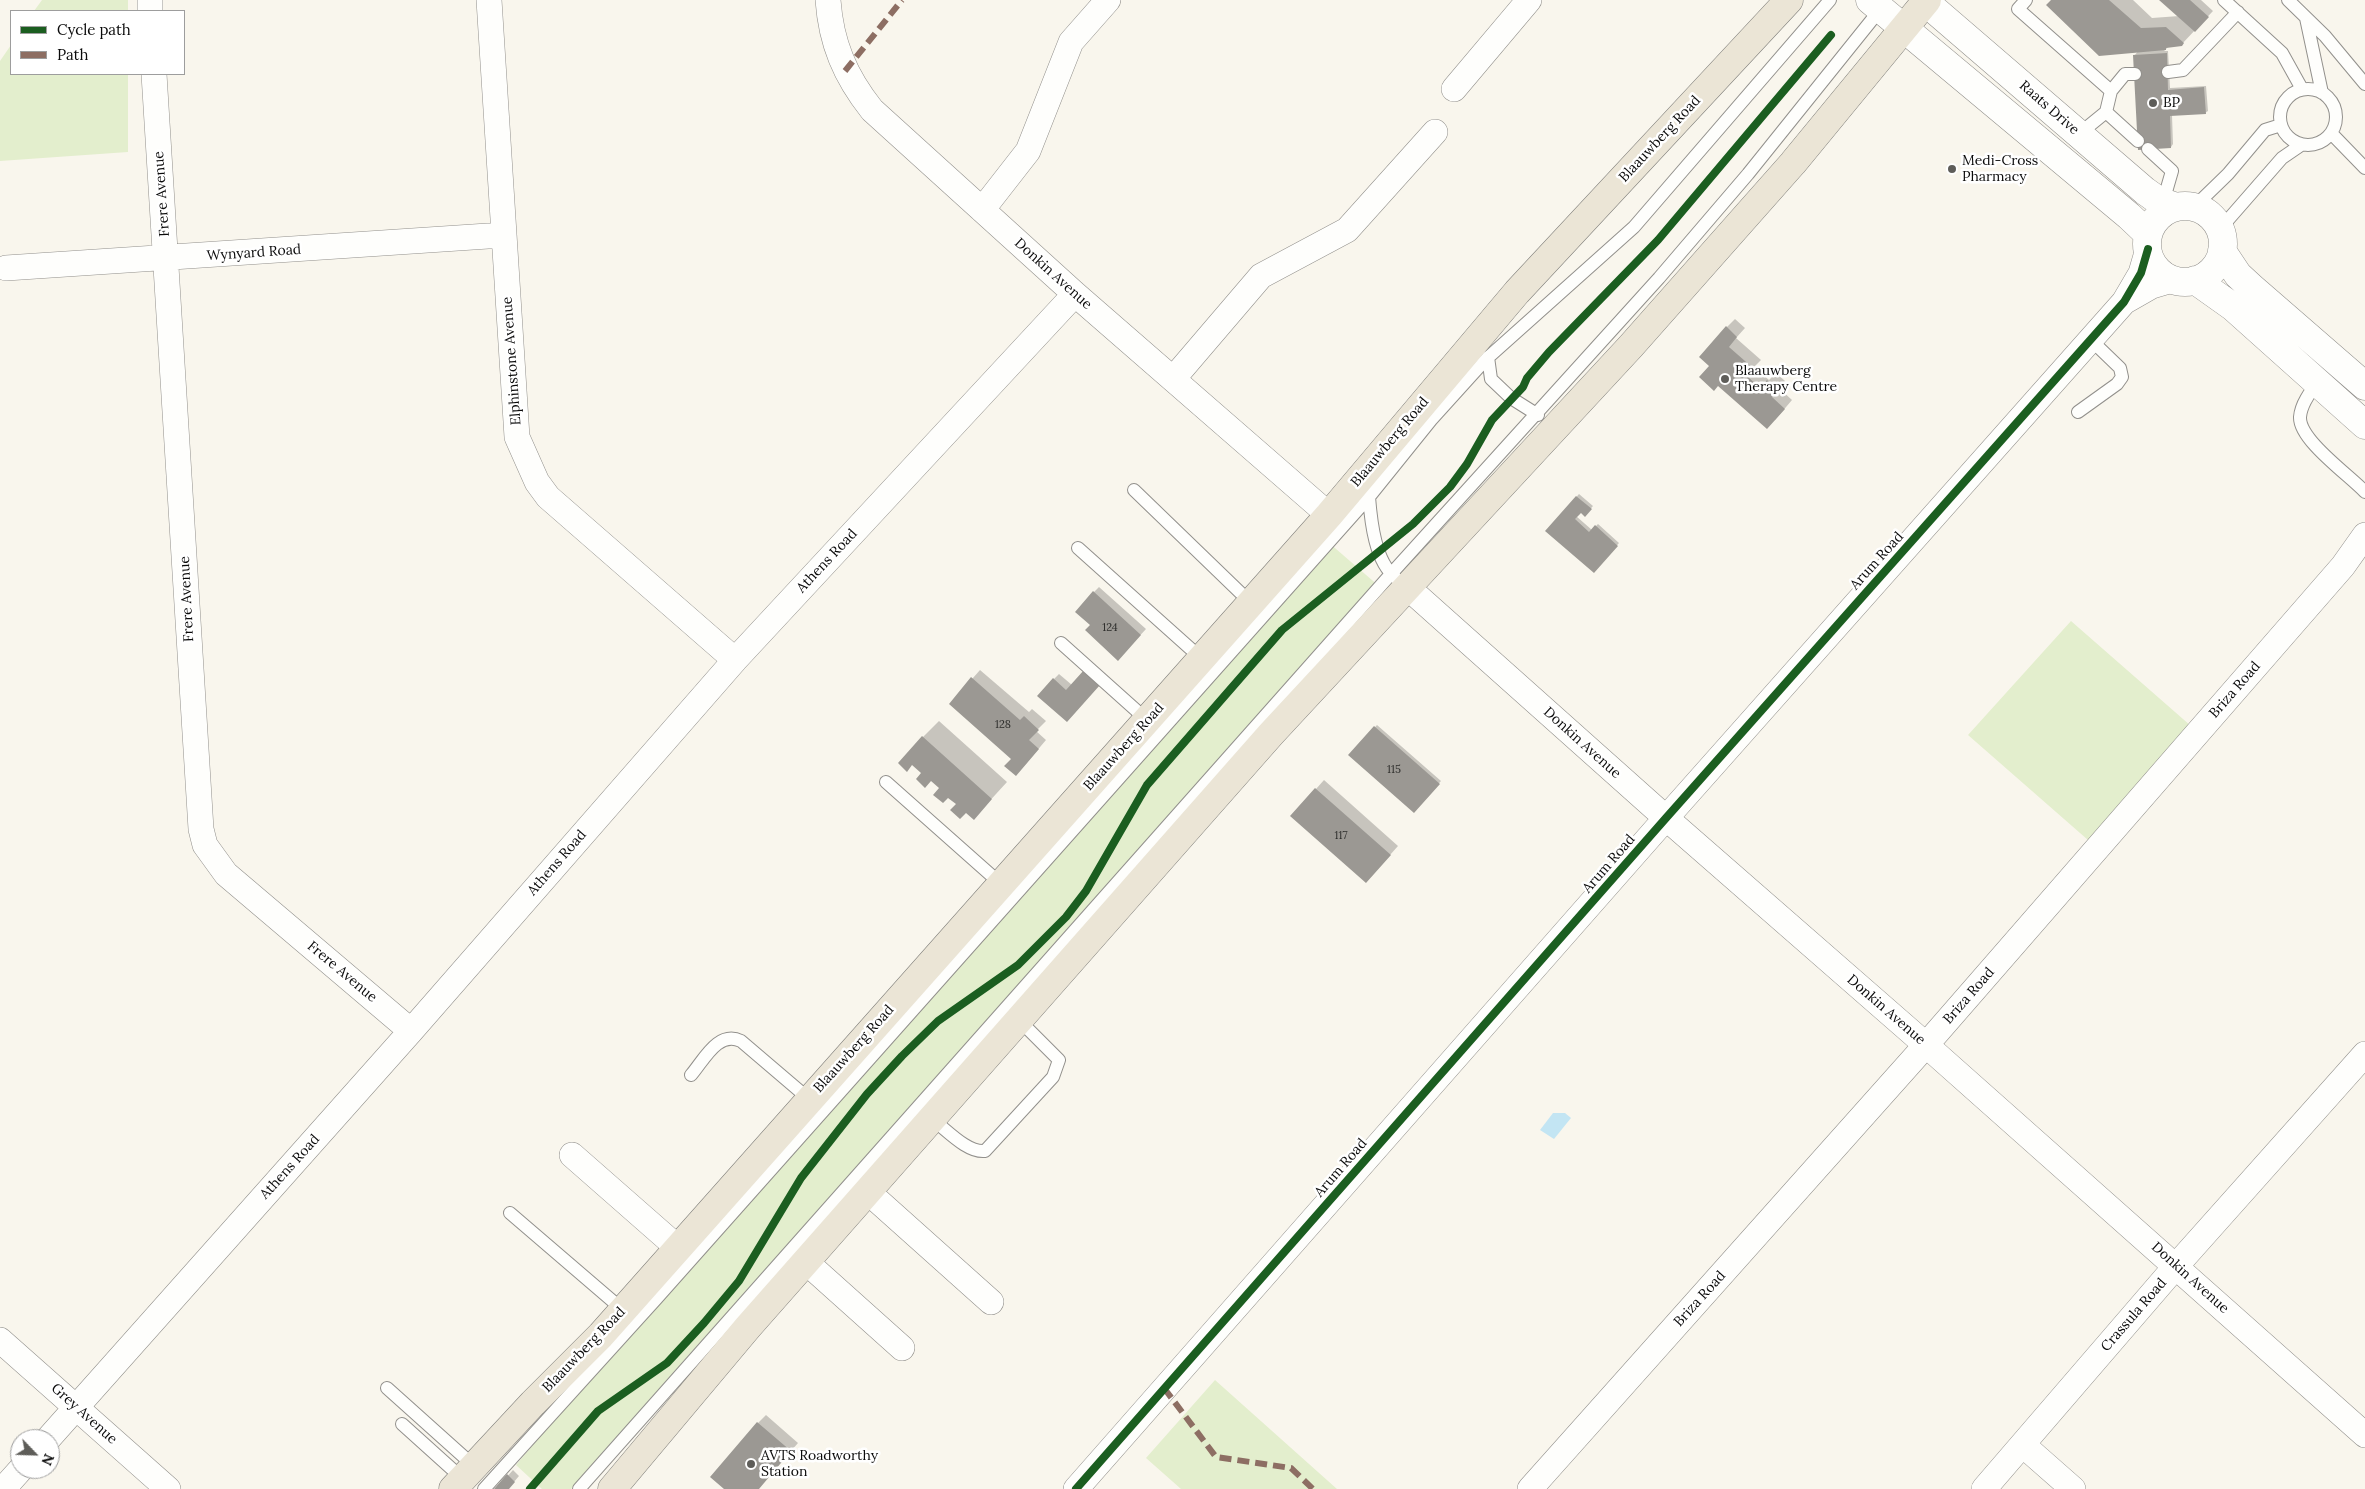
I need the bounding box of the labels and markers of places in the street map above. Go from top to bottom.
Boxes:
place label: BP [2163,95,2180,111]
marker: BP [2147,97,2159,109]
place label: Medi-Cross Pharmacy [1962,153,2038,186]
marker: Medi-Cross Pharmacy [1946,163,1958,175]
place label: Blaauwberg Therapy Centre [1735,363,1837,396]
marker: Blaauwberg Therapy Centre [1719,373,1731,385]
place label: AVTS Roadworthy Station [761,1448,878,1480]
marker: AVTS Roadworthy Station [745,1458,757,1470]

